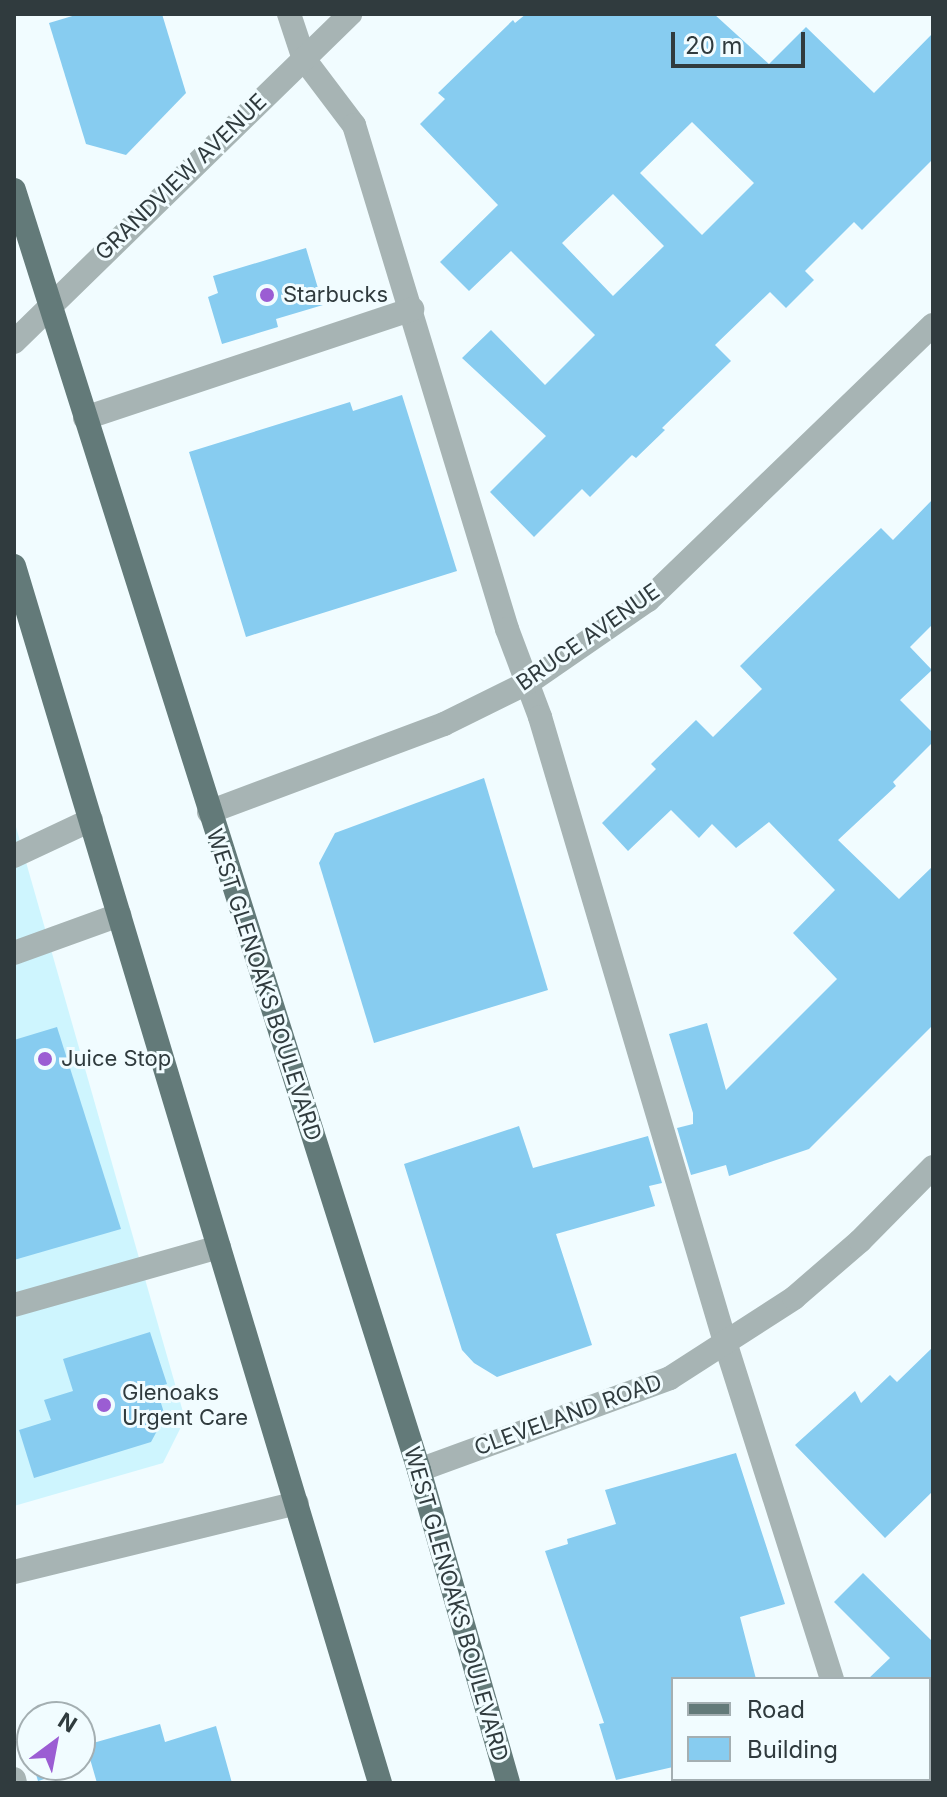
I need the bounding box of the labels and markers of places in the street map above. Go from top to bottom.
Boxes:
place label: Starbucks [283,282,388,308]
marker: Starbucks [258,286,276,304]
place label: Juice Stop [61,1046,171,1072]
marker: Juice Stop [36,1050,54,1068]
place label: Glenoaks Urgent Care [122,1379,248,1430]
marker: Glenoaks Urgent Care [93,1394,115,1416]

